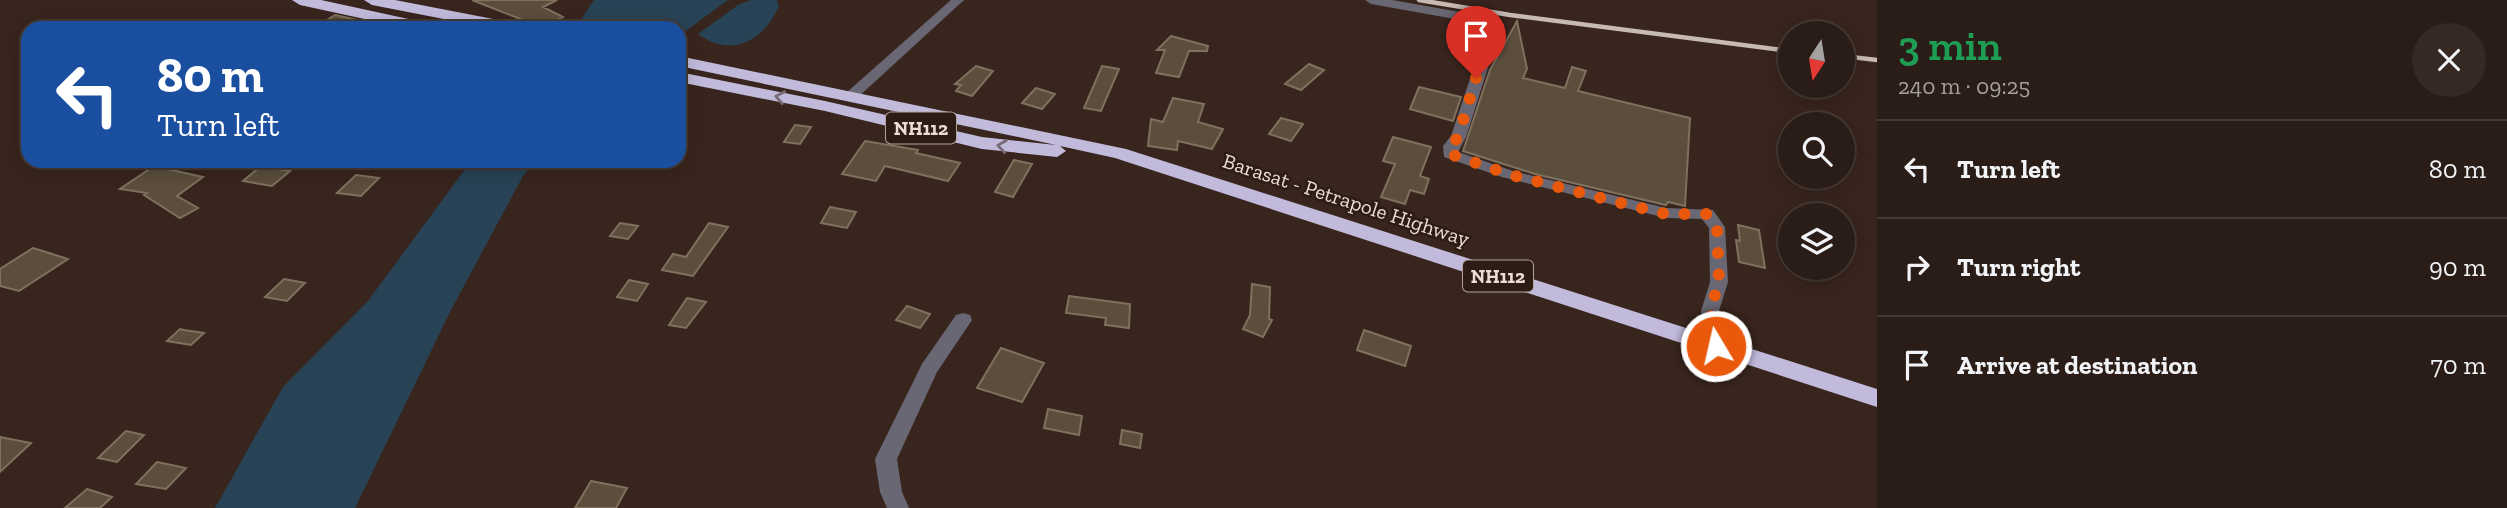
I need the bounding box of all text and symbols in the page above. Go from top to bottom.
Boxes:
pin [1446,6,1506,78]
icon: arrive [1457,17,1495,55]
text: 3 min [1898,20,2002,71]
north arrow [1778,21,1855,98]
map controls [1778,21,1855,280]
button: close [2412,23,2486,97]
text: 80 m [157,46,264,105]
icon: left [42,49,133,140]
text: 240 m · 09:25 [1898,72,2030,100]
one-way arrow [774,90,786,105]
text: Turn left [157,106,279,144]
road number: NH112 [886,112,956,144]
button: search [1778,112,1855,189]
one-way arrow [996,138,1008,153]
street label: Barasat - Petrapole Highway [1220,148,1473,251]
icon: left [1898,150,1936,188]
text: Turn left [1957,153,2060,185]
text: 80 m [2429,153,2486,185]
button: layers [1778,203,1855,280]
icon: right [1898,248,1936,286]
text: Turn right [1957,251,2080,283]
text: 90 m [2429,251,2486,283]
road number: NH112 [1463,260,1533,292]
position arrow [1679,309,1753,383]
icon: arrive [1898,346,1936,384]
text: Arrive at destination [1957,349,2197,381]
text: 70 m [2430,349,2486,381]

